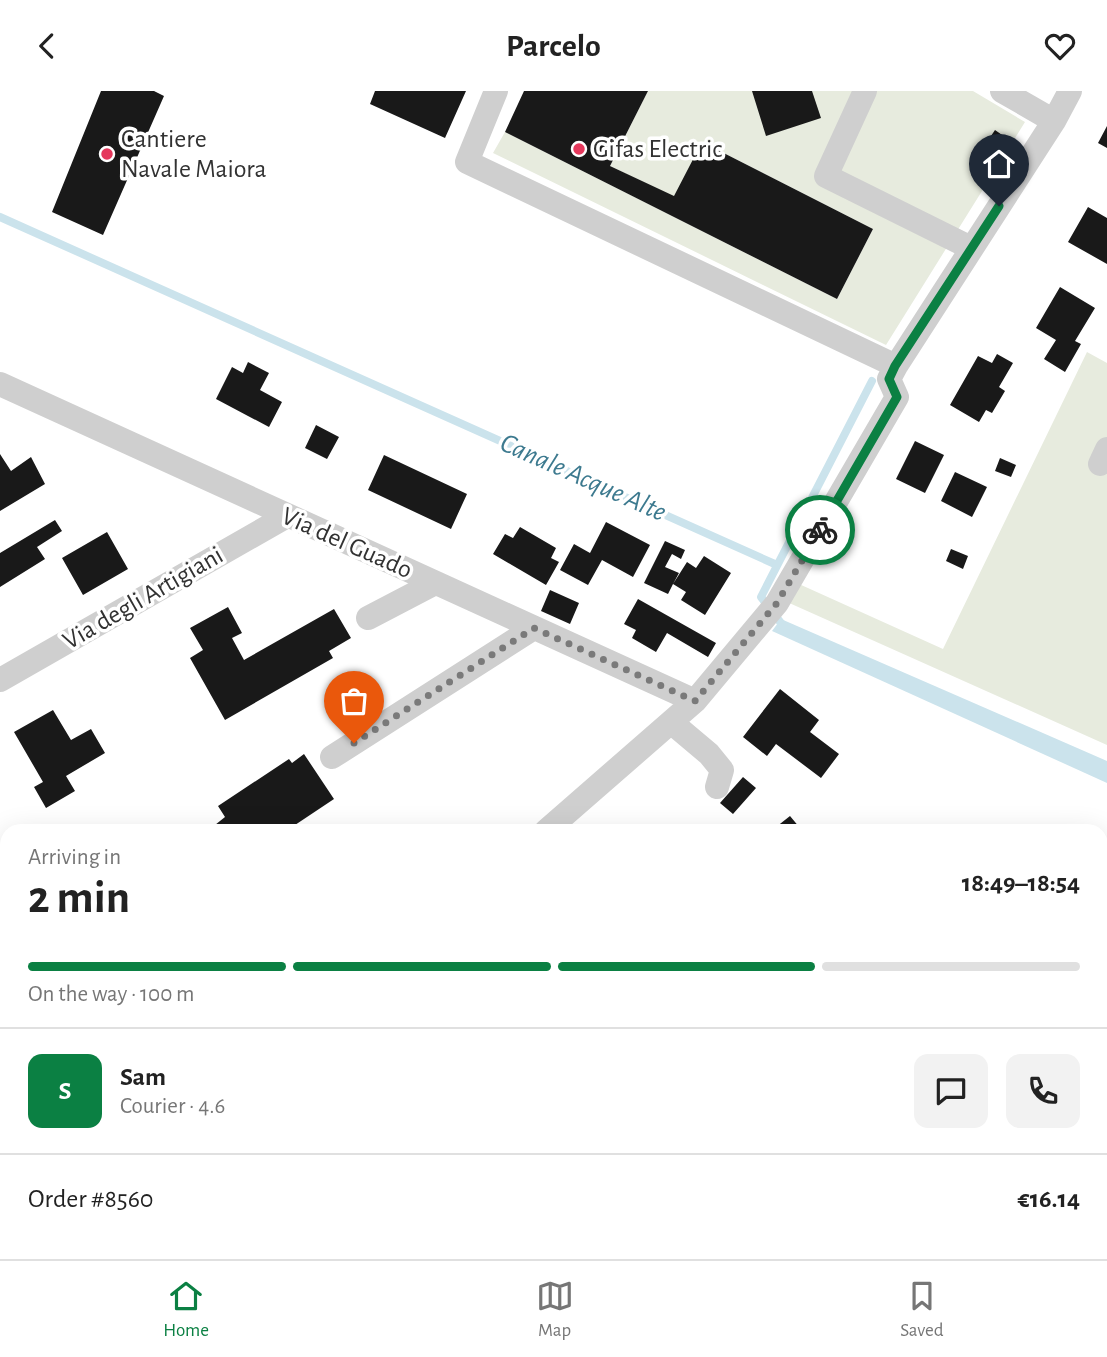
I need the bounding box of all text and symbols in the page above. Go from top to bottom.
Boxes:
icon: back [28,27,66,65]
icon: heart [1041,27,1079,65]
text: Parcelo [506,30,601,62]
place label: Cantiere Navale Maiora [121,126,266,182]
pin [969,134,1029,206]
place label: Gifas Electric [593,136,722,162]
marker: Gifas Electric [571,141,587,157]
icon: home [980,145,1018,183]
marker: Cantiere Navale Maiora [99,146,115,162]
water label: Canale Acque Alte [496,429,670,527]
courier [785,495,855,565]
street label: Via del Guado [278,503,416,583]
icon: bike [801,511,839,549]
street label: Via degli Artigiani [58,542,228,654]
pin [324,671,384,743]
icon: bag [335,682,373,720]
text: Arriving in [28,846,121,869]
text: 18:49–18:54 [962,870,1080,896]
text: 2 min [28,875,130,921]
text: On the way · 100 m [28,983,195,1006]
button: chat [914,1054,988,1128]
button: phone [1006,1054,1080,1128]
text: Sam [120,1064,166,1090]
text: S [59,1078,71,1104]
text: Courier · 4.6 [120,1095,225,1118]
text: Order #8560 [28,1186,154,1212]
text: €16.14 [1018,1186,1080,1212]
tab: Home [163,1277,209,1342]
tab: Map [536,1277,574,1342]
tab: Saved [900,1277,944,1342]

